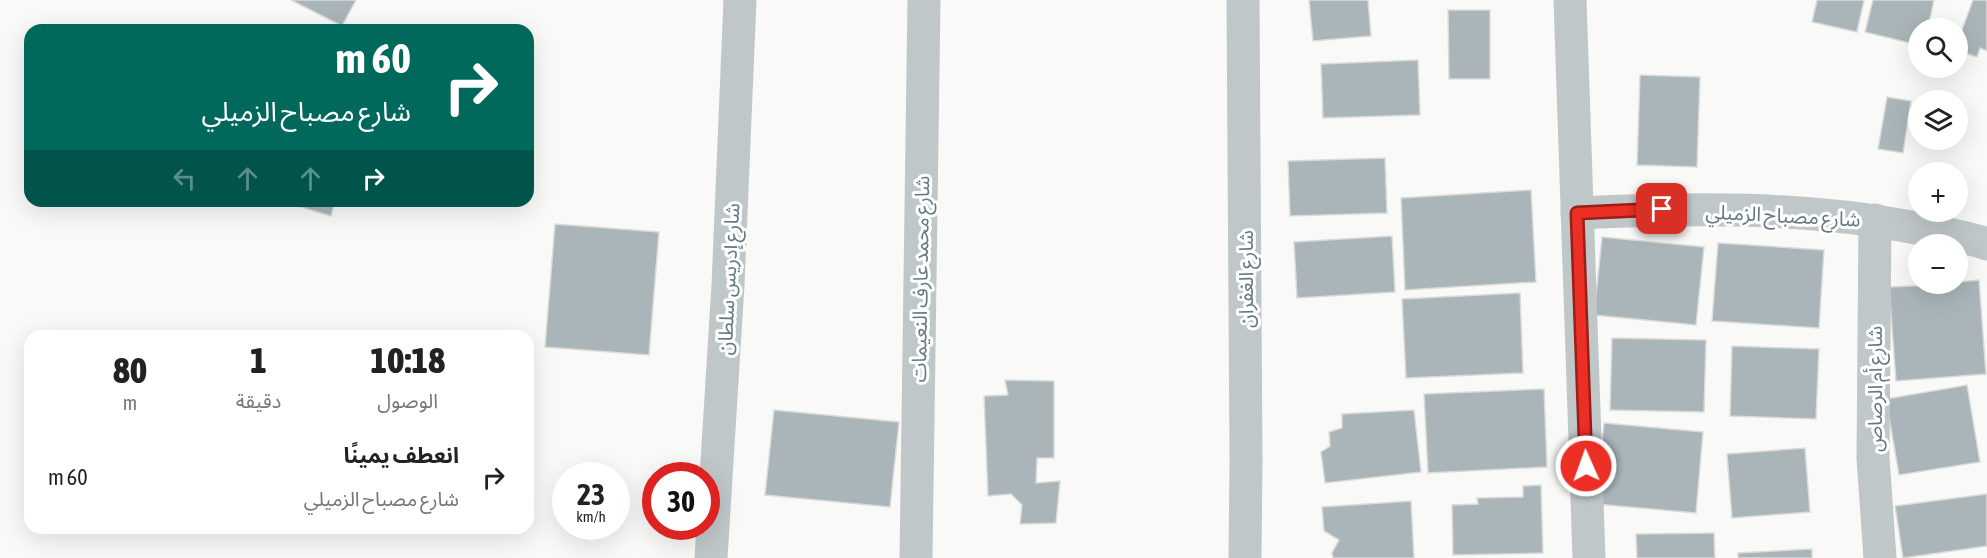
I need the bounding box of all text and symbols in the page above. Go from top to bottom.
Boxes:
map controls [1908,18,1968,294]
button: search [1908,18,1968,78]
text: 60 m [336,34,411,82]
icon: right [432,48,510,126]
button: layers [1908,90,1968,150]
text: شارع مصباح الزميلي [202,96,411,127]
icon: left [168,162,201,195]
icon: ahead [231,162,264,195]
icon: ahead [294,162,327,195]
icon: right [357,162,390,195]
button: + [1908,162,1968,222]
street label: شارع محمد عارف النعيمات [907,175,937,383]
pin [1636,183,1687,234]
icon: arrive [1645,192,1678,225]
street label: شارع مصباح الزميلي [1705,199,1861,235]
street label: شارع إدريس سلطان [713,202,747,356]
street label: شارع الغفران [1234,230,1261,328]
button: − [1908,234,1968,294]
street label: شارع أم الرصاص [1863,326,1890,452]
text: 1 [250,339,267,381]
text: 10:18 [370,339,445,381]
text: 80 [113,349,147,391]
text: دقيقة [236,389,281,412]
text: الوصول [377,389,438,412]
text: m [123,391,137,414]
position arrow [1554,434,1618,498]
text: انعطف يمينًا [343,442,459,468]
icon: right [477,461,510,494]
speed limit sign: 30 [642,462,720,540]
text: 60 m [48,464,88,490]
text: 23 [577,477,605,511]
text: شارع مصباح الزميلي [304,487,459,510]
text: km/h [576,508,606,525]

